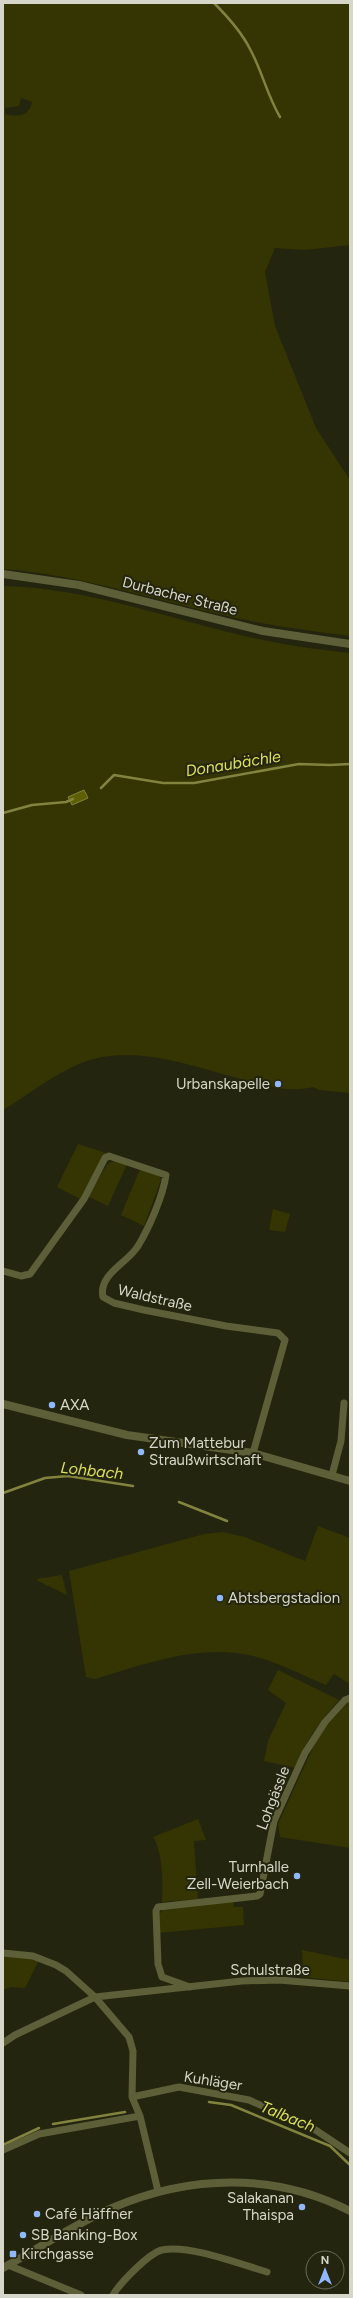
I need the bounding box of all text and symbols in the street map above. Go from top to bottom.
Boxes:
street label: Durbacher Straße [121,573,239,619]
water label: Donaubächle [184,747,282,780]
place label: Urbanskapelle [176,1075,270,1093]
marker: Urbanskapelle [273,1079,283,1089]
street label: Waldstraße [116,1281,194,1315]
place label: AXA [60,1396,90,1414]
marker: AXA [47,1400,57,1410]
place label: Zum Mattebur Straußwirtschaft [149,1434,262,1469]
marker: Zum Mattebur Straußwirtschaft [136,1447,146,1457]
water label: Lohbach [60,1458,124,1483]
place label: Abtsbergstadion [228,1589,340,1607]
marker: Abtsbergstadion [215,1593,225,1603]
street label: Lohgässle [253,1764,293,1832]
place label: Turnhalle Zell-Weierbach [187,1858,289,1893]
marker: Turnhalle Zell-Weierbach [292,1871,302,1881]
street label: Schulstraße [230,1961,310,1979]
street label: Kuhläger [183,2068,243,2094]
water label: Talbach [258,2097,318,2136]
place label: Salakanan Thaispa [227,2189,294,2224]
marker: Salakanan Thaispa [297,2202,307,2212]
place label: Café Häffner [45,2205,132,2223]
marker: Café Häffner [32,2209,42,2219]
place label: SB Banking-Box [31,2226,137,2244]
marker: SB Banking-Box [18,2230,28,2240]
place label: Kirchgasse [21,2245,94,2263]
marker: Kirchgasse [8,2249,18,2259]
north arrow [305,2250,345,2290]
text: N [321,2254,329,2267]

